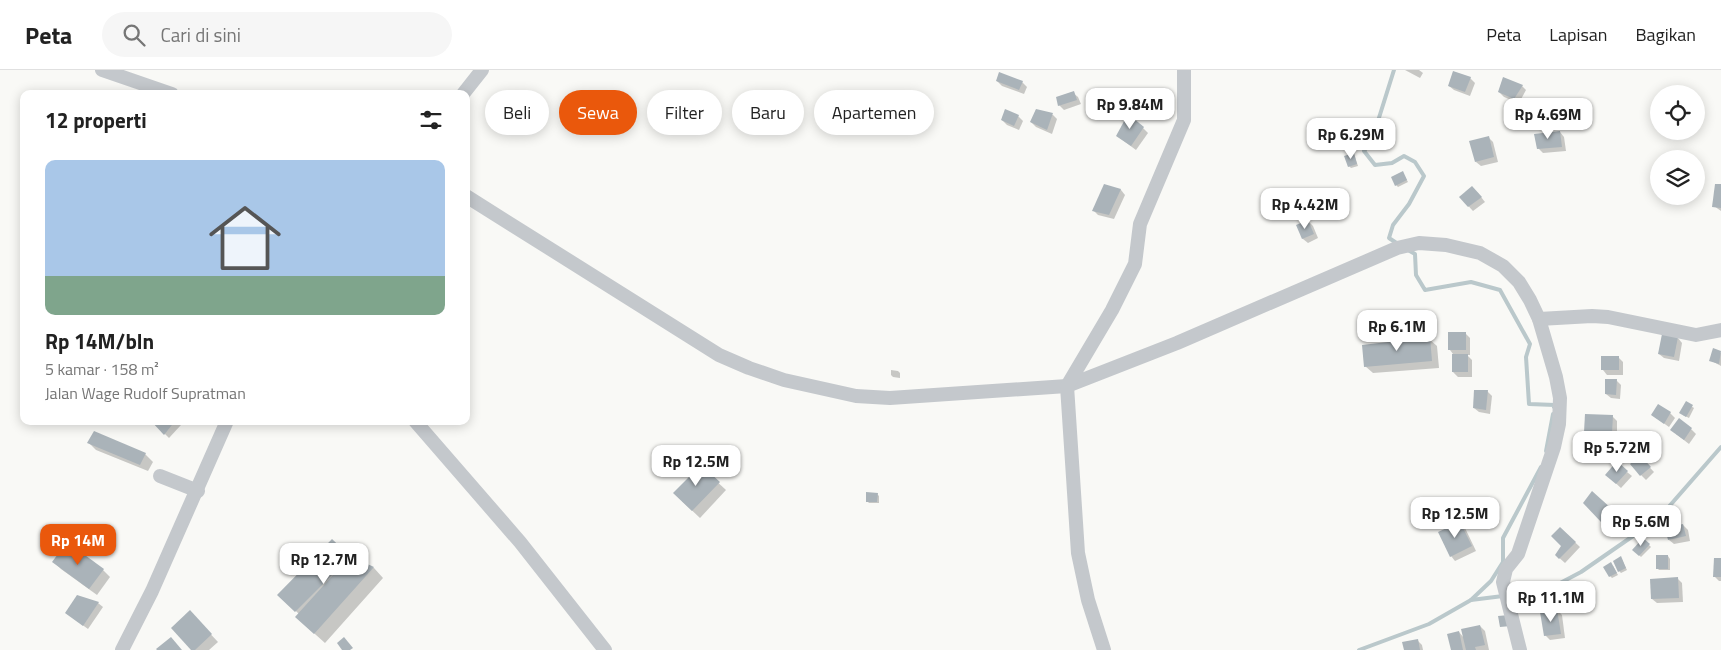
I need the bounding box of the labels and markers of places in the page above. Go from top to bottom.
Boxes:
pin: Rp 9.84M [1078,88,1182,130]
pin: Rp 4.69M [1496,98,1600,140]
pin: Rp 6.29M [1299,118,1403,160]
pin: Rp 4.42M [1253,188,1357,230]
pin: Rp 6.1M [1351,310,1443,352]
pin: Rp 5.72M [1565,430,1669,473]
pin: Rp 12.5M [644,444,748,487]
pin: Rp 12.5M [1403,496,1507,539]
pin: Rp 5.6M [1595,504,1687,547]
pin: Rp 14M [37,524,119,566]
pin: Rp 12.7M [272,542,376,585]
pin: Rp 11.1M [1499,580,1603,623]

